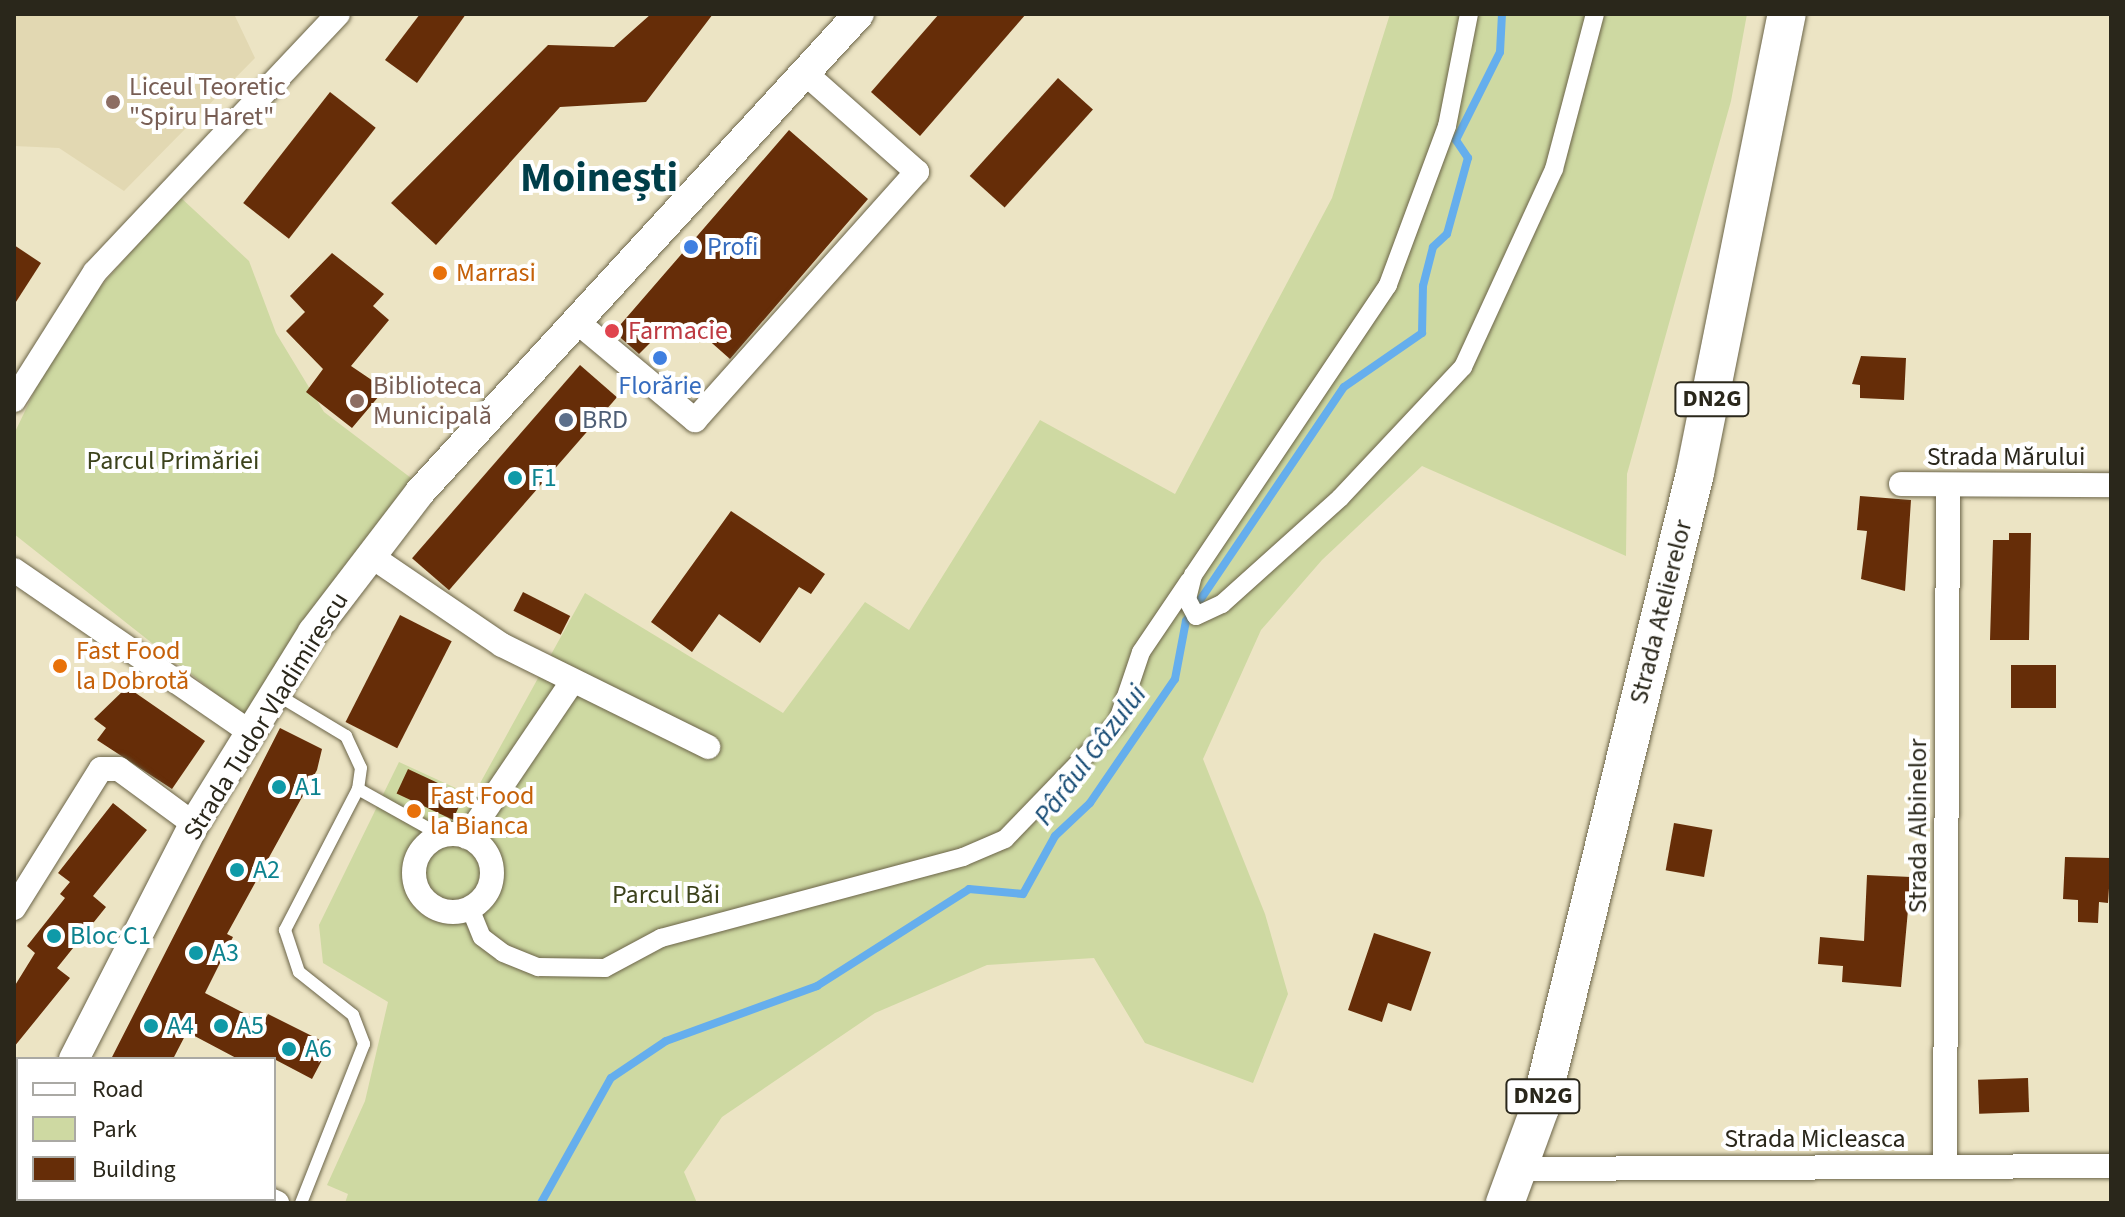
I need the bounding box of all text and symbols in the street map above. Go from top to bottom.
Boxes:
place label: Liceul Teoretic "Spiru Haret" [129,71,286,132]
marker: Liceul Teoretic "Spiru Haret" [104,93,122,111]
district label: Moinești [520,153,678,203]
place label: Profi [707,231,759,263]
marker: Profi [682,238,700,256]
place label: Marrasi [456,257,536,289]
marker: Marrasi [431,264,449,282]
place label: Farmacie [628,315,728,347]
marker: Farmacie [603,322,621,340]
marker: Florărie [651,349,669,367]
place label: Biblioteca Municipală [373,370,492,432]
place label: Florărie [618,370,702,402]
road number: DN2G [1674,379,1750,419]
marker: Biblioteca Municipală [348,392,366,410]
place label: BRD [582,404,628,436]
marker: BRD [557,411,575,429]
street label: Strada Mărului [1927,441,2085,473]
park label: Parcul Primăriei [87,445,259,477]
place label: F1 [531,462,557,494]
marker: F1 [506,469,524,487]
street label: Strada Atelierelor [1623,517,1699,707]
street label: Strada Tudor Vladimirescu [177,586,355,846]
place label: Fast Food la Dobrotă [76,635,189,696]
marker: Fast Food la Dobrotă [51,657,69,675]
water label: Pârâul Gâzului [1026,678,1154,832]
street label: Strada Albinelor [1902,739,1934,913]
place label: A1 [295,771,322,803]
marker: A1 [270,778,288,796]
place label: Fast Food la Bianca [430,780,535,842]
marker: Fast Food la Bianca [405,802,423,820]
place label: A2 [253,854,280,886]
marker: A2 [228,861,246,879]
park label: Parcul Băi [612,879,720,911]
place label: Bloc C1 [70,920,151,952]
marker: Bloc C1 [45,927,63,945]
place label: A3 [212,937,239,969]
marker: A3 [187,944,205,962]
place label: A4 [167,1010,194,1042]
place label: A5 [237,1010,264,1042]
marker: A4 [142,1017,160,1035]
marker: A5 [212,1017,230,1035]
place label: A6 [305,1033,332,1065]
marker: A6 [280,1040,298,1058]
legend [16,1057,276,1201]
text: Road [92,1072,144,1107]
road number: DN2G [1505,1076,1581,1116]
text: Park [92,1112,137,1147]
street label: Strada Micleasca [1724,1123,1906,1155]
text: Building [92,1152,176,1187]

